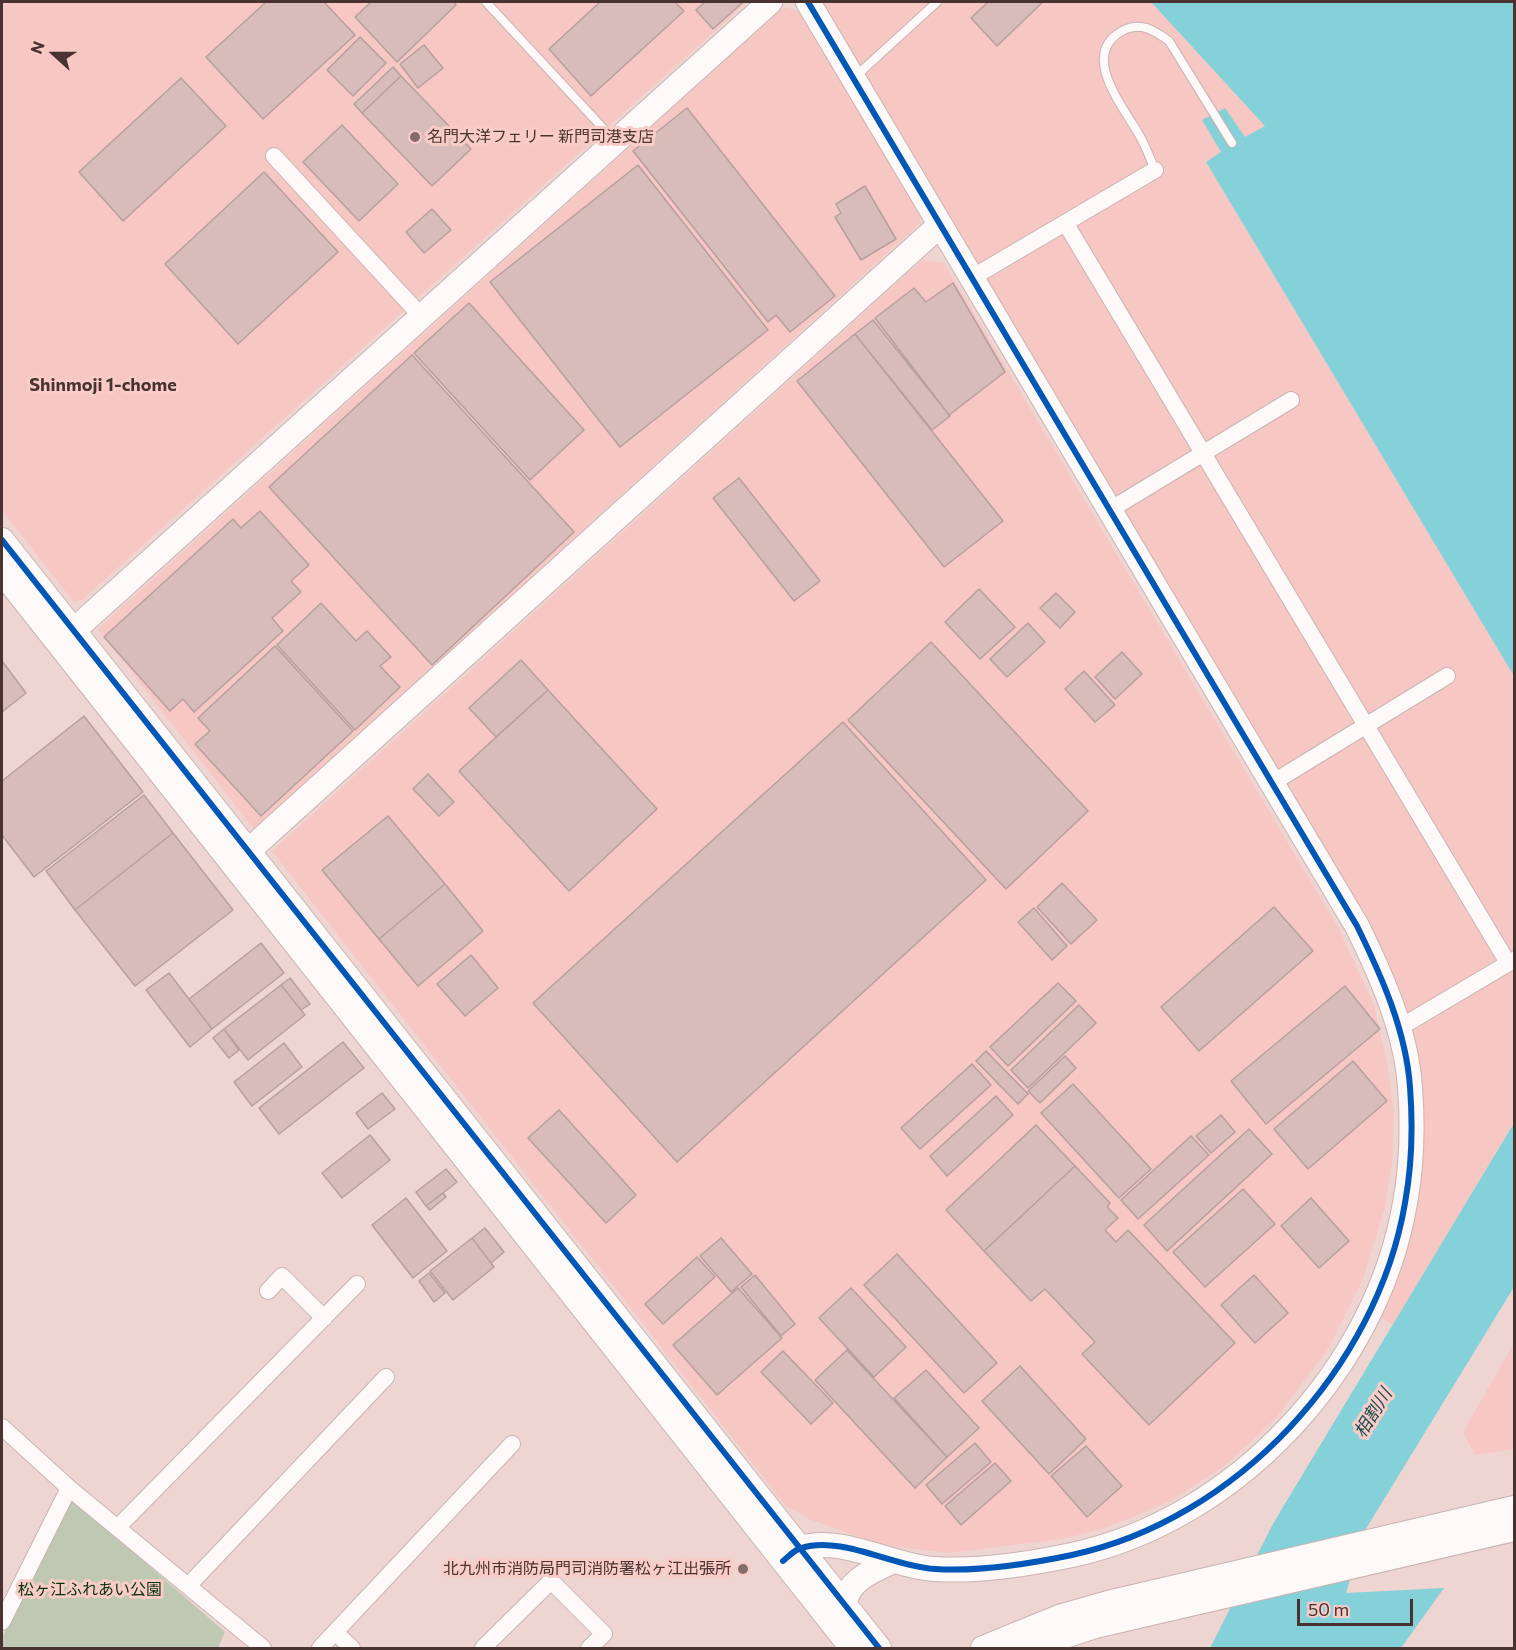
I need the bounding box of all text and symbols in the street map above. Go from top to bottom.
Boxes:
north arrow [24,24,84,84]
text: N [26,38,48,56]
place label: 名門大洋フェリー 新門司港支店 [427,127,654,147]
marker: 名門大洋フェリー 新門司港支店 [408,130,422,144]
district label: Shinmoji 1-chome [29,374,177,396]
water label: 相割川 [1350,1384,1396,1442]
place label: 北九州市消防局門司消防署松ヶ江出張所 [443,1559,731,1579]
marker: 北九州市消防局門司消防署松ヶ江出張所 [736,1562,750,1576]
park label: 松ヶ江ふれあい公園 [18,1580,162,1600]
scale bar [1300,1587,1416,1625]
text: 50 m [1308,1598,1349,1620]

